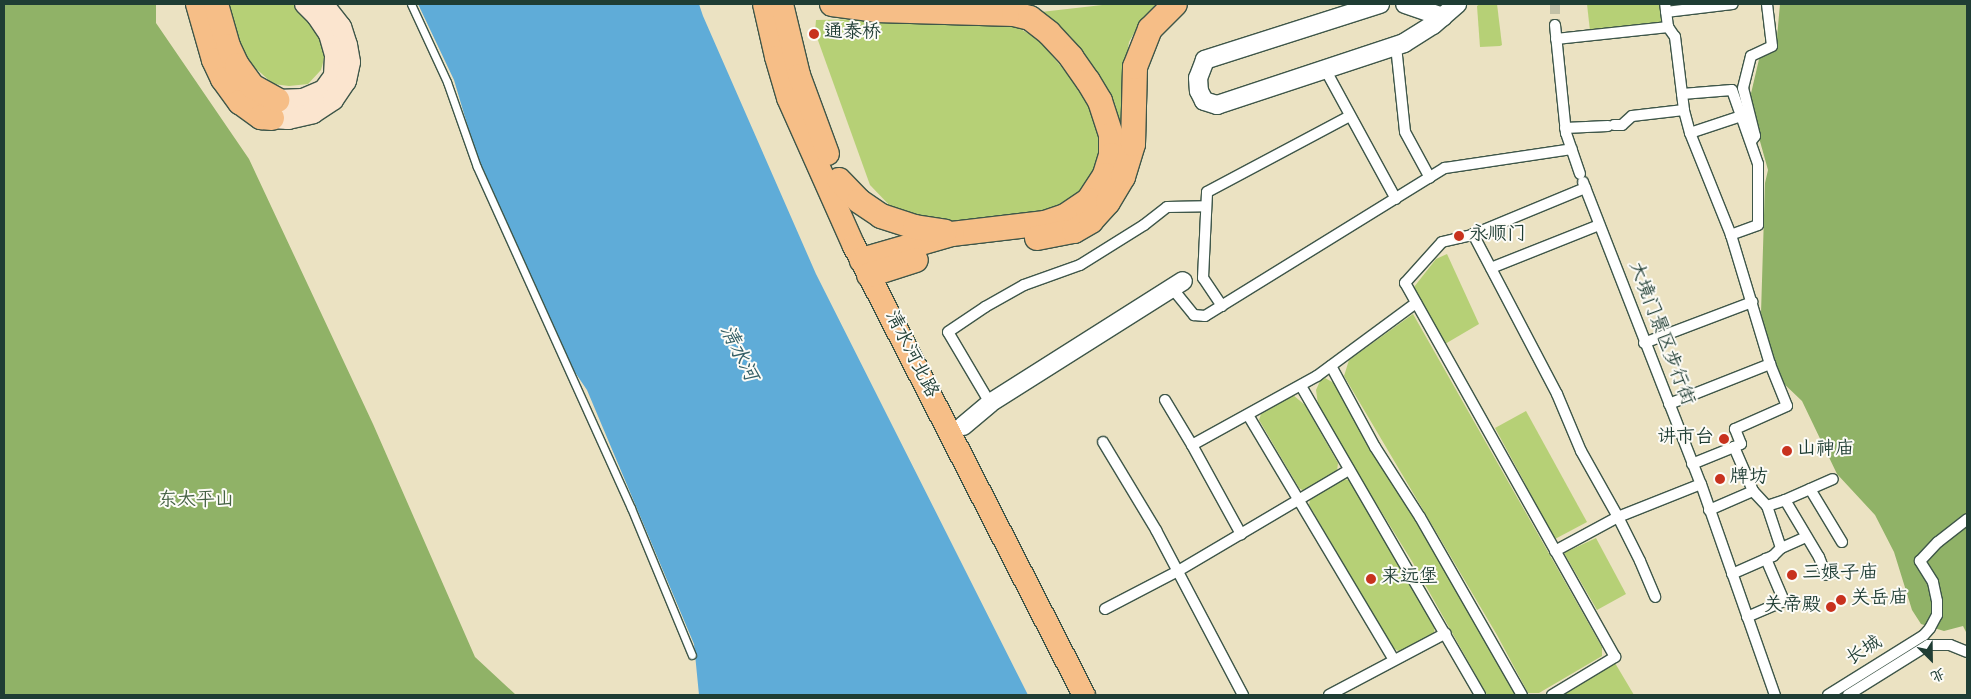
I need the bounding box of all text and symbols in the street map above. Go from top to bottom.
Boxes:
place label: 通泰桥 [824,23,881,45]
marker: 通泰桥 [808,28,820,40]
place label: 永顺门 [1469,225,1526,247]
marker: 永顺门 [1453,230,1465,242]
street label: 大境门景区步行街 [1622,259,1698,409]
street label: 清水河北路 [878,308,942,402]
water label: 清水河 [713,322,761,386]
place label: 讲市台 [1657,428,1714,450]
marker: 讲市台 [1718,433,1730,445]
place label: 山神庙 [1797,440,1854,462]
marker: 山神庙 [1781,445,1793,457]
place label: 牌坊 [1730,468,1768,490]
marker: 牌坊 [1714,473,1726,485]
park label: 东太平山 [158,491,234,513]
place label: 三娘子庙 [1802,564,1878,586]
place label: 来远堡 [1381,568,1438,590]
marker: 三娘子庙 [1786,569,1798,581]
marker: 来远堡 [1365,573,1377,585]
place label: 关岳庙 [1851,589,1908,611]
marker: 关岳庙 [1835,594,1847,606]
place label: 关帝殿 [1764,596,1821,618]
marker: 关帝殿 [1825,601,1837,613]
street label: 长城 [1843,632,1887,672]
north arrow [1906,634,1956,684]
text: 北 [1927,663,1947,684]

